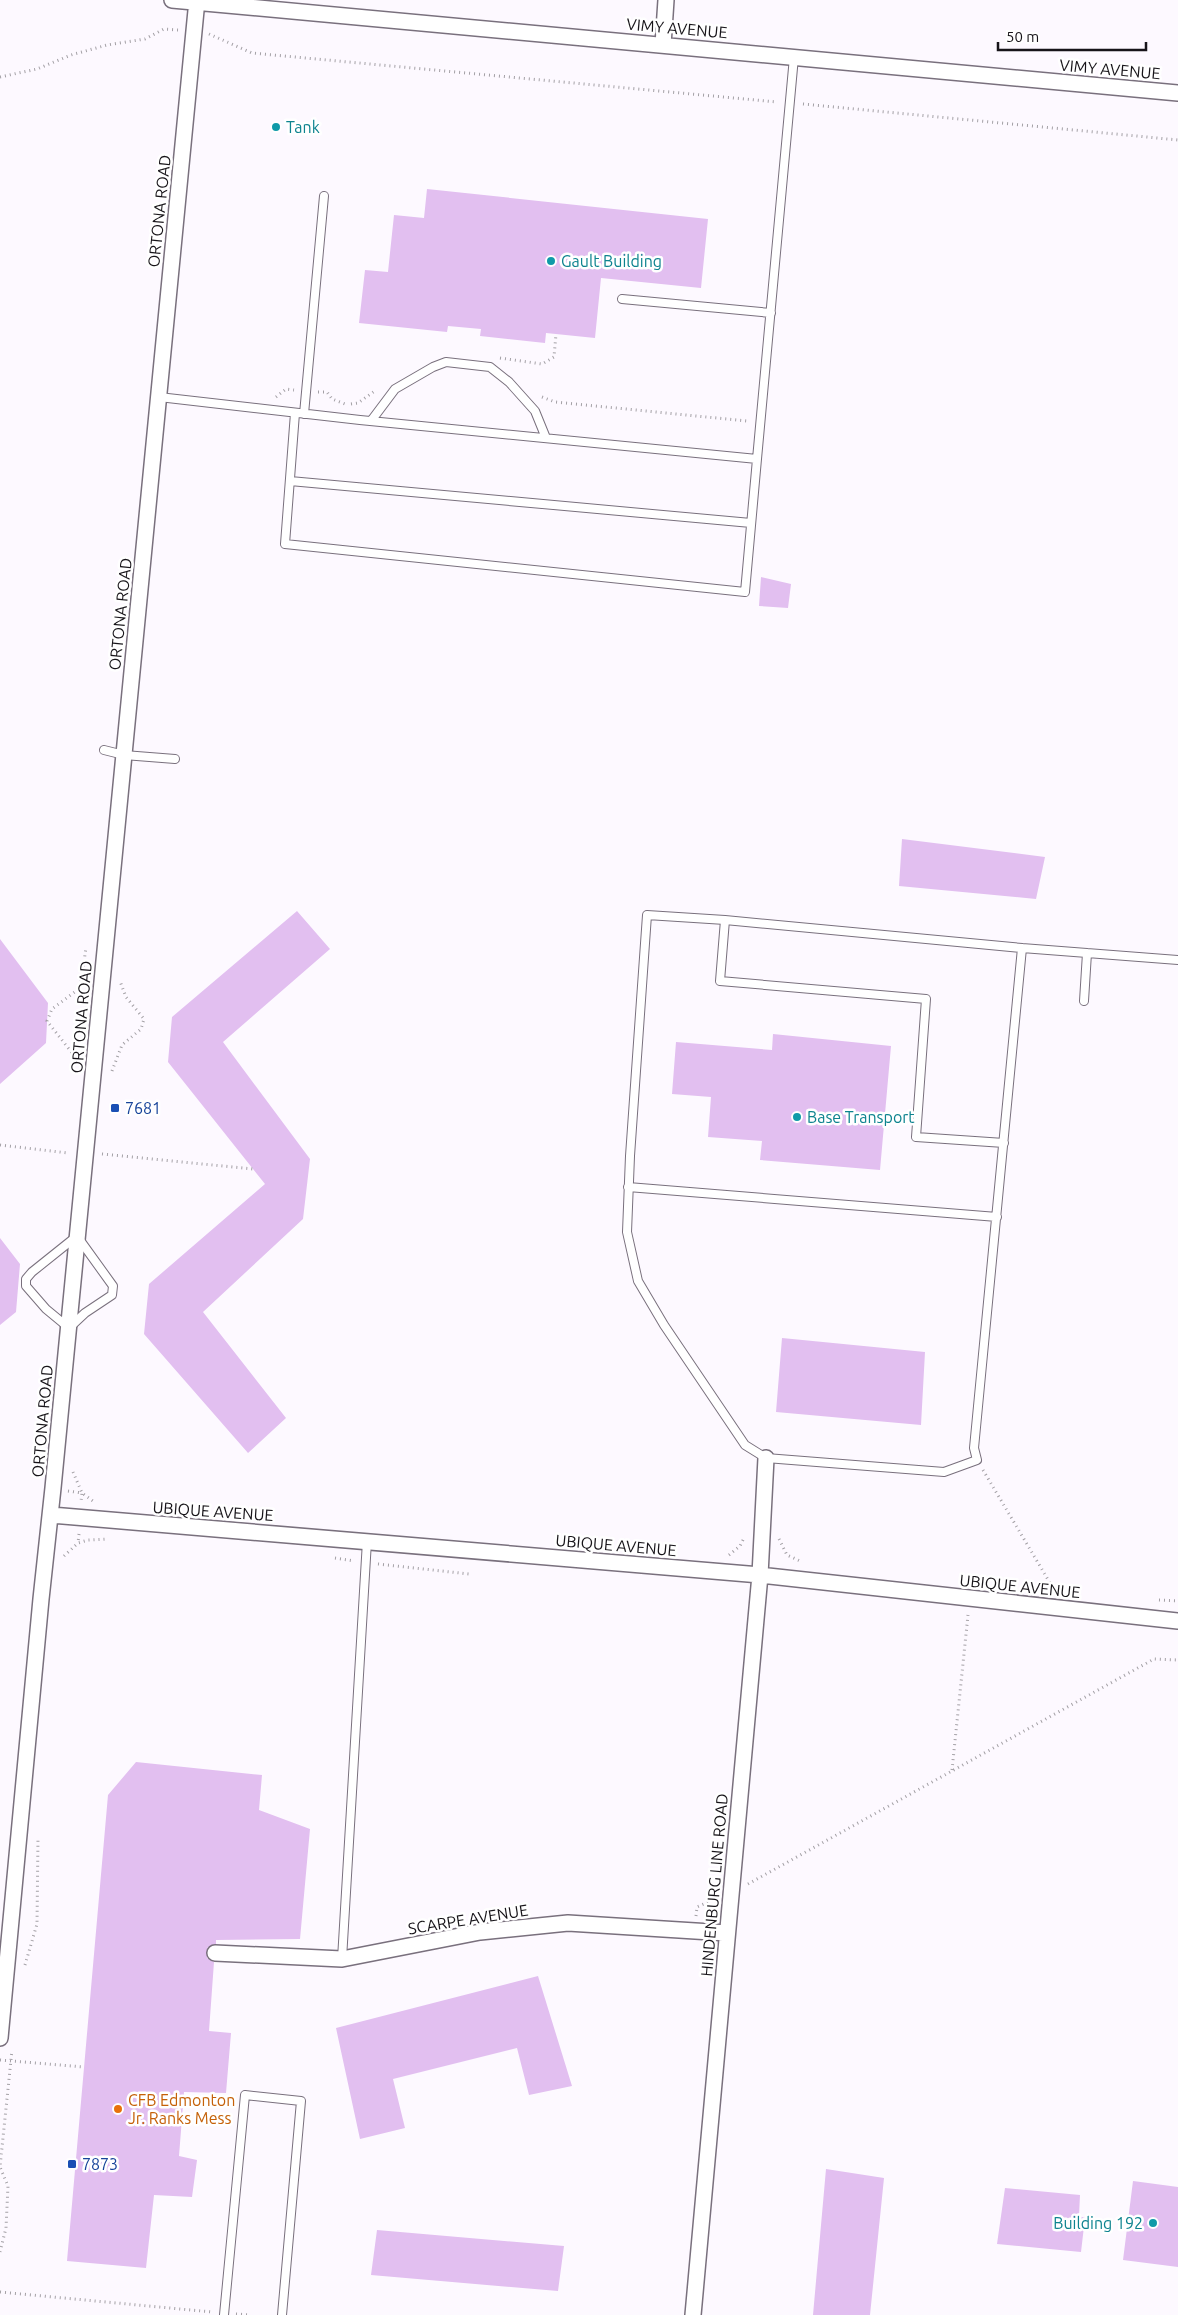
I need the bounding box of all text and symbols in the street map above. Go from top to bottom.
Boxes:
street label: VIMY AVENUE [626,15,728,41]
scale bar [998,20,1146,52]
text: 50 m [1006,28,1039,45]
street label: VIMY AVENUE [1059,56,1161,82]
place label: Tank [286,118,320,136]
marker: Tank [270,121,282,133]
street label: ORTONA ROAD [144,154,174,268]
place label: Gault Building [561,252,662,270]
marker: Gault Building [545,255,557,267]
street label: ORTONA ROAD [105,557,135,671]
street label: ORTONA ROAD [67,960,95,1074]
place label: 7681 [125,1099,161,1117]
marker: 7681 [109,1102,121,1114]
place label: Base Transport [807,1108,915,1126]
marker: Base Transport [791,1111,803,1123]
street label: ORTONA ROAD [28,1364,56,1478]
street label: UBIQUE AVENUE [152,1498,274,1524]
street label: UBIQUE AVENUE [555,1531,677,1559]
street label: UBIQUE AVENUE [959,1571,1081,1601]
street label: HINDENBURG LINE ROAD [697,1793,731,1977]
street label: SCARPE AVENUE [407,1901,529,1937]
place label: CFB Edmonton Jr. Ranks Mess [128,2091,235,2127]
marker: CFB Edmonton Jr. Ranks Mess [112,2103,124,2115]
place label: 7873 [82,2155,118,2173]
marker: 7873 [66,2158,78,2170]
place label: Building 192 [1053,2214,1143,2232]
marker: Building 192 [1147,2217,1159,2229]

